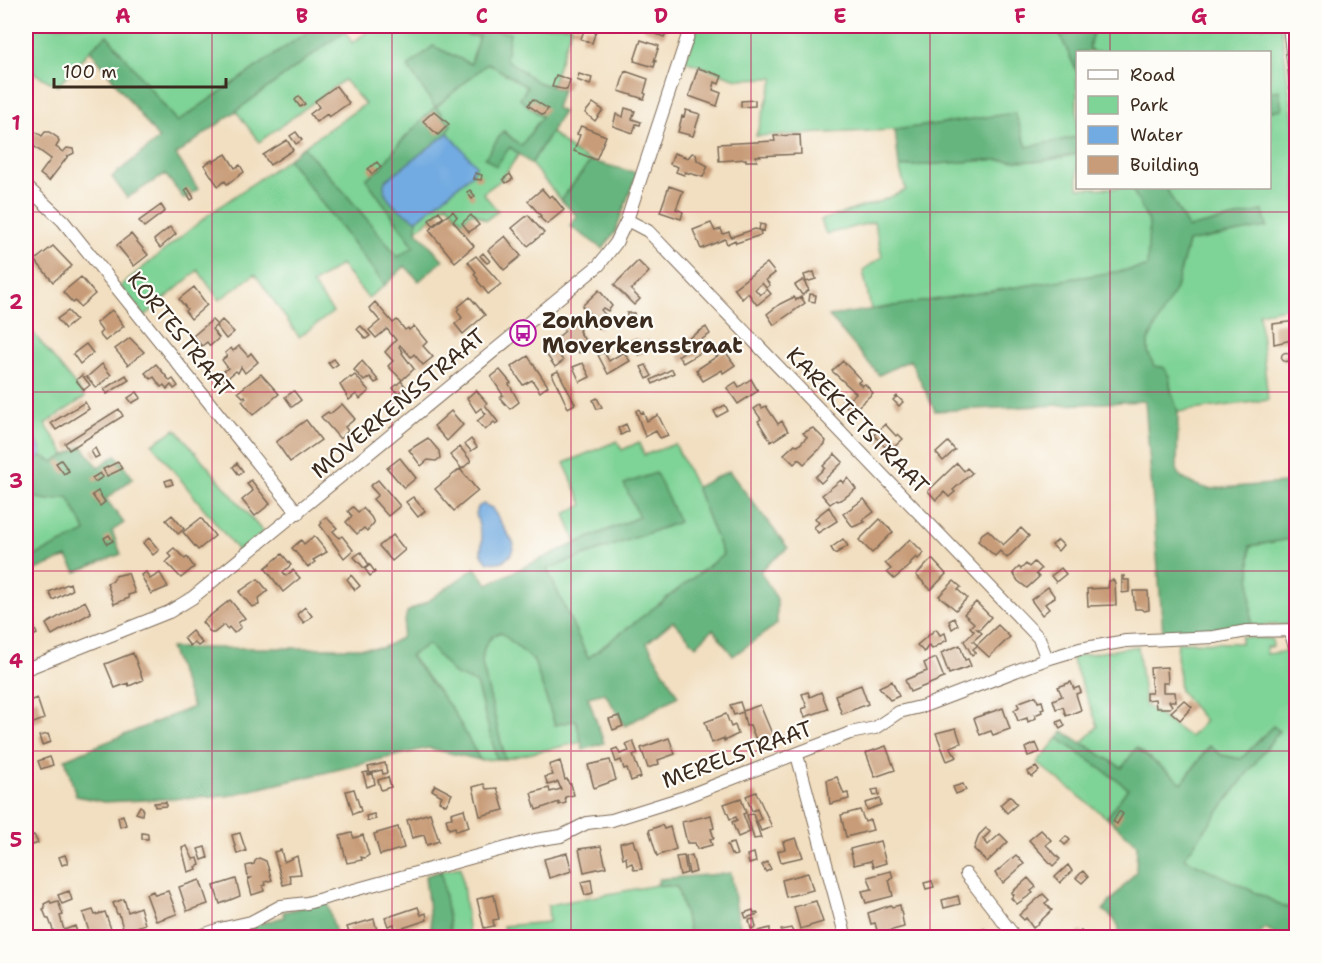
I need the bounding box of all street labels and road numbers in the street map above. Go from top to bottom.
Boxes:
street label: KORTESTRAAT [121,266,240,403]
street label: MOVERKENSSTRAAT [305,322,492,485]
street label: KAREKIETSTRAAT [780,341,936,500]
street label: MERELSTRAAT [658,714,817,795]

